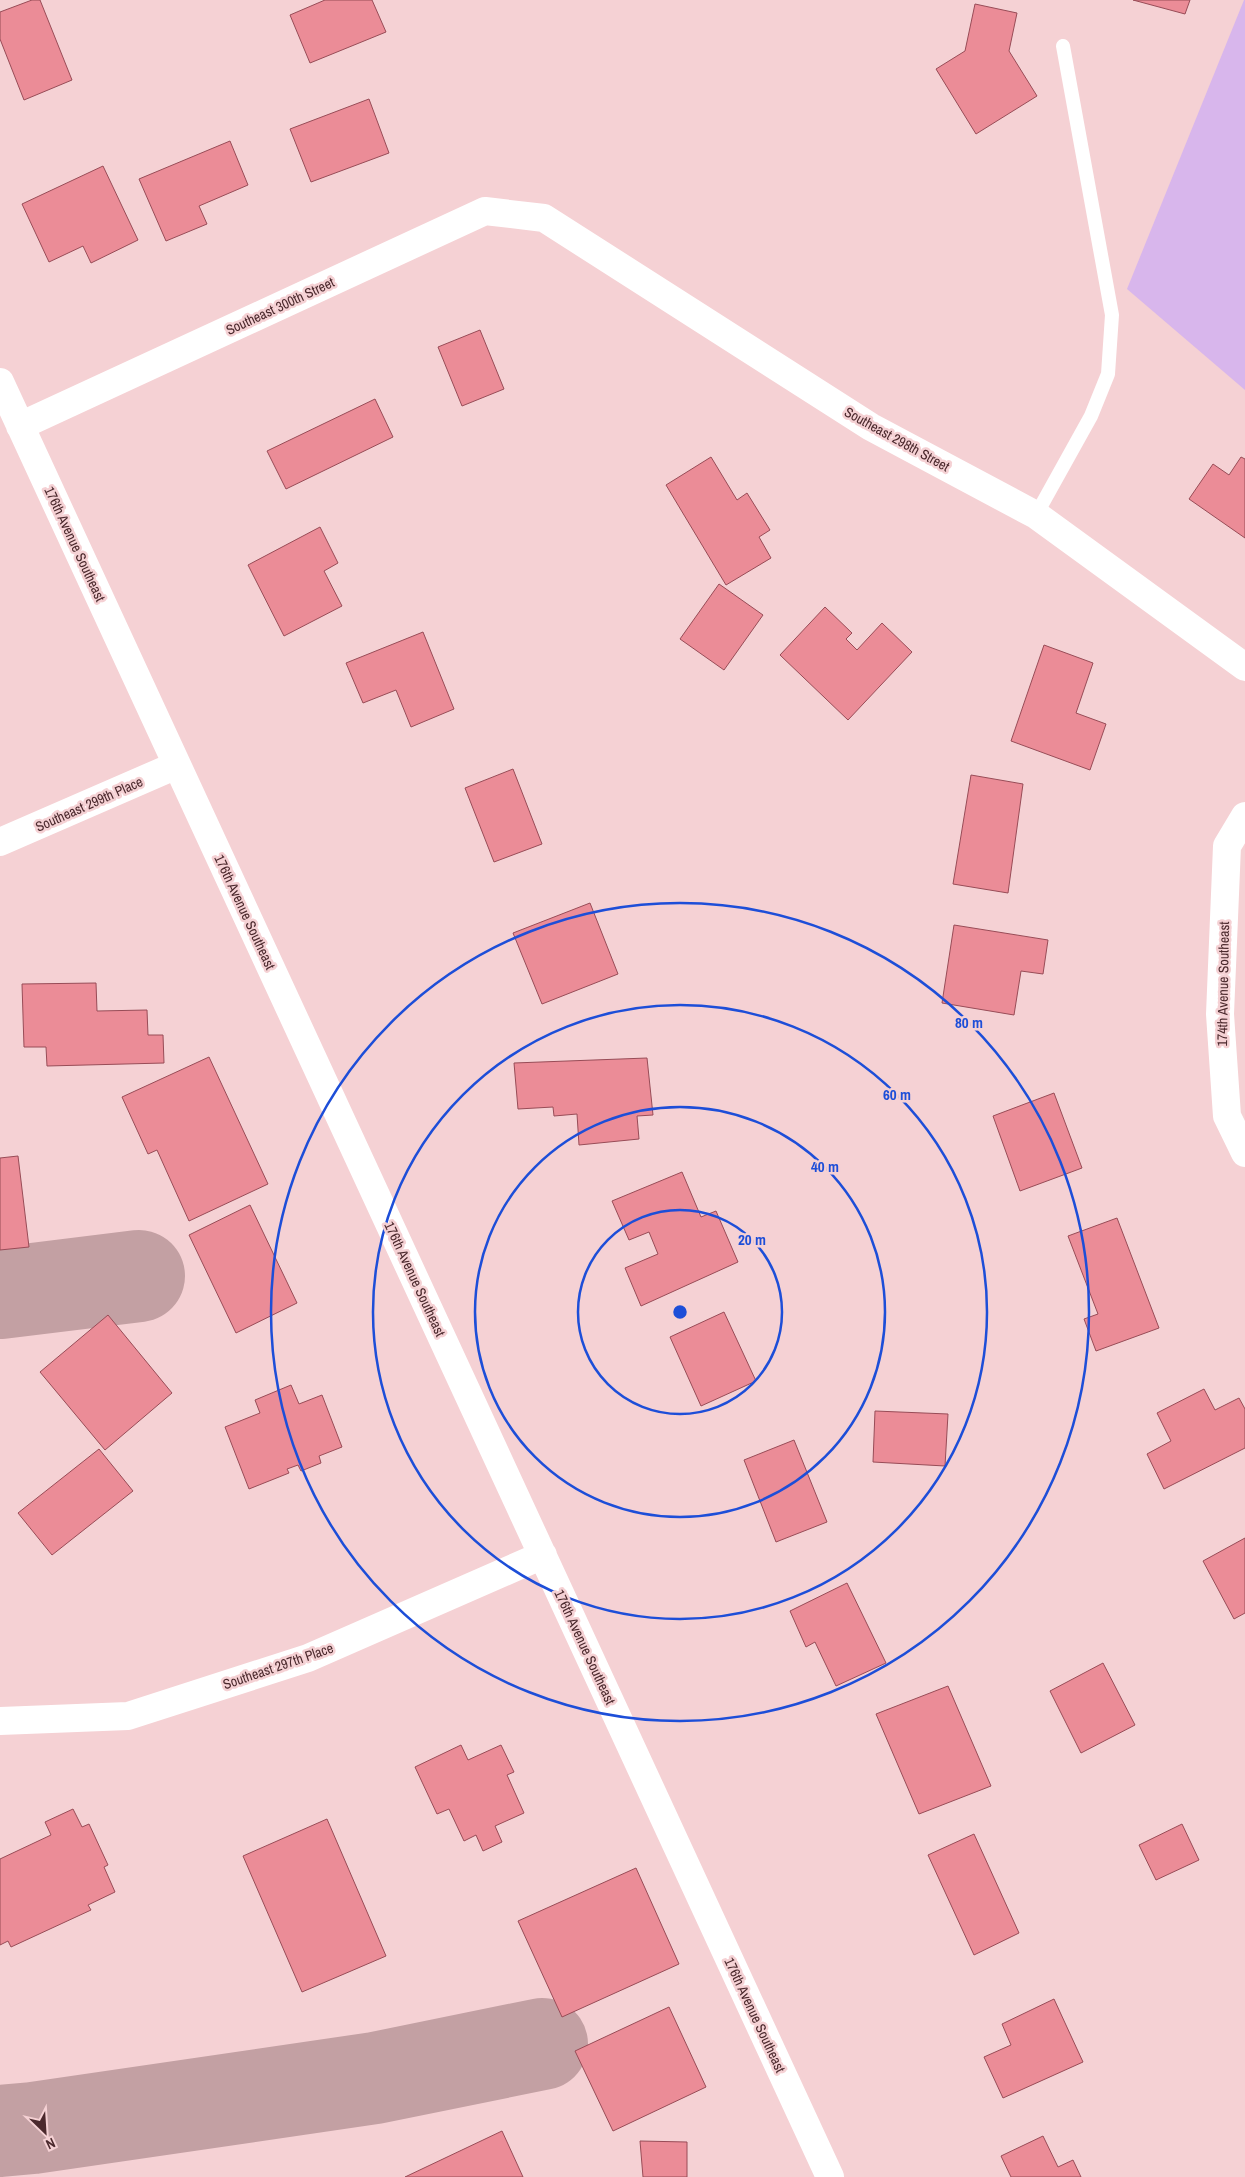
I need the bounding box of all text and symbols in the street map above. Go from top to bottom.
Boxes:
street label: Southeast 300th Street [223,273,337,339]
street label: Southeast 298th Street [841,403,953,475]
street label: 176th Avenue Southeast [40,484,110,604]
street label: Southeast 299th Place [33,772,145,836]
street label: 176th Avenue Southeast [210,852,280,972]
street label: 174th Avenue Southeast [1213,921,1233,1047]
text: 80 m [955,1012,983,1033]
text: 60 m [883,1084,911,1105]
text: 40 m [811,1156,839,1177]
street label: 176th Avenue Southeast [380,1219,450,1339]
text: 20 m [738,1229,766,1250]
centre of rings [671,1303,689,1321]
street label: 176th Avenue Southeast [550,1587,620,1707]
street label: Southeast 297th Place [220,1639,336,1693]
street label: 176th Avenue Southeast [720,1955,790,2075]
north arrow [20,2107,70,2157]
text: N [43,2134,58,2154]

